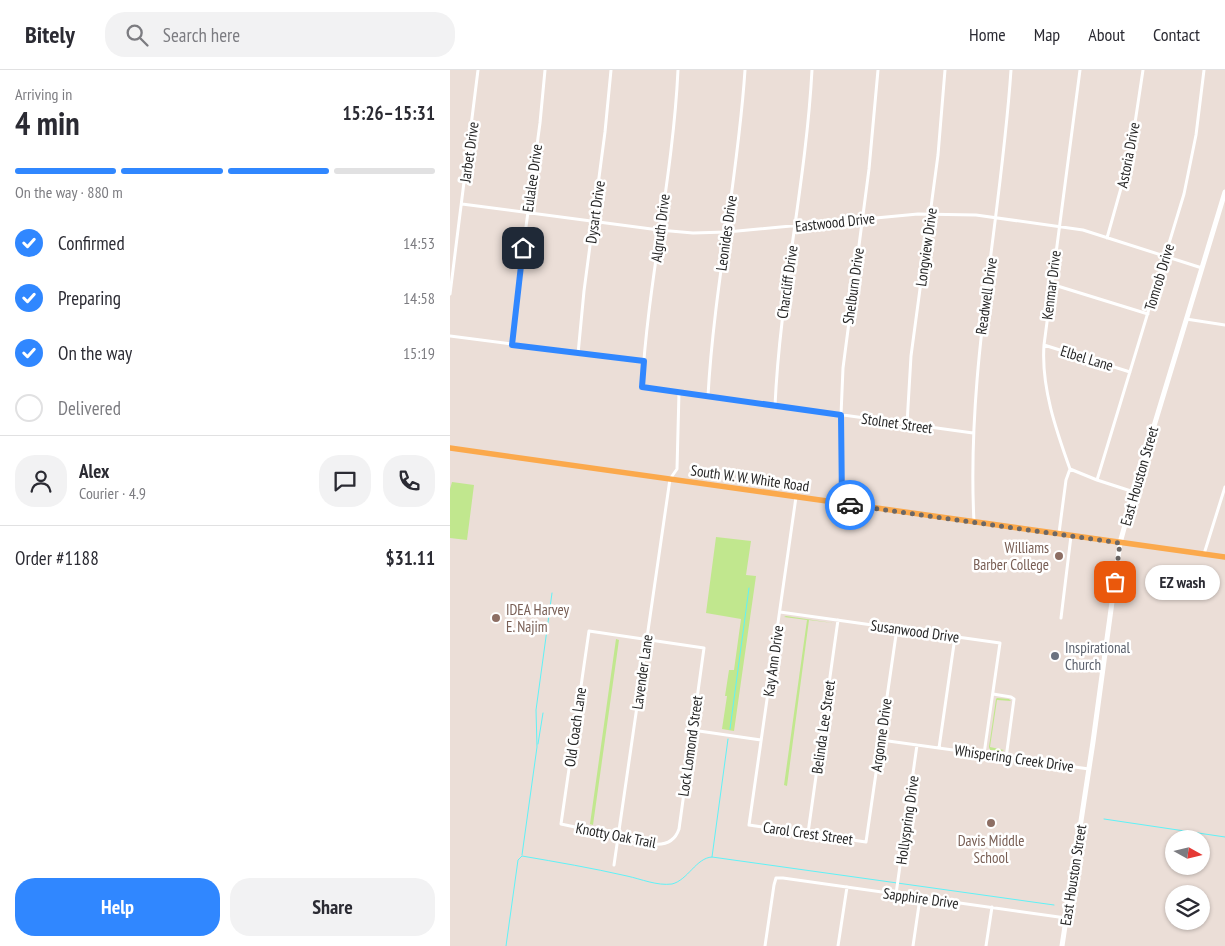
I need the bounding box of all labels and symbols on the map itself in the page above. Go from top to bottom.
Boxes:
street label: Jarbet Drive [455,120,483,185]
street label: Astoria Drive [1112,121,1144,189]
street label: Eulalee Drive [518,143,546,213]
street label: Dysart Drive [581,179,609,245]
street label: Algruth Drive [646,193,674,263]
street label: Leonides Drive [711,194,741,272]
street label: Longview Drive [911,206,941,288]
street label: Eastwood Drive [794,208,876,236]
pin [502,227,544,269]
street label: Tomrob Drive [1140,241,1178,313]
street label: Charcliff Drive [772,244,802,320]
street label: Shelburn Drive [838,247,868,325]
street label: Kenmar Drive [1037,249,1065,321]
street label: Readwell Drive [971,256,1001,336]
street label: Elbel Lane [1058,341,1116,375]
street label: Stolnet Street [860,409,934,437]
street label: East Houston Street [1116,424,1162,528]
street label: South W. W. White Road [689,460,811,496]
courier [825,480,875,530]
place label: Williams Barber College [973,538,1049,574]
marker: Williams Barber College [1053,550,1065,562]
pin [1094,561,1136,603]
callout: EZ wash [1145,564,1220,600]
place label: IDEA Harvey E. Najim [506,600,569,636]
marker: IDEA Harvey E. Najim [490,612,502,624]
street label: Susanwood Drive [870,615,960,647]
street label: Kay Ann Drive [759,624,787,698]
street label: Lavender Lane [627,633,657,711]
place label: Inspirational Church [1065,638,1130,674]
marker: Inspirational Church [1049,650,1061,662]
street label: Belinda Lee Street [807,679,839,775]
street label: Old Coach Lane [560,686,590,768]
street label: Lock Lomond Street [674,694,706,798]
street label: Argonne Drive [866,697,896,773]
street label: Whispering Creek Drive [953,740,1075,776]
street label: Hollyspring Drive [891,774,923,866]
street label: Carol Crest Street [762,817,854,849]
marker: Davis Middle School [985,817,997,829]
street label: Knotty Oak Trail [574,818,658,852]
street label: East Houston Street [1056,823,1090,927]
north arrow [1165,830,1210,875]
place label: Davis Middle School [958,831,1024,867]
street label: Sapphire Drive [882,883,960,913]

